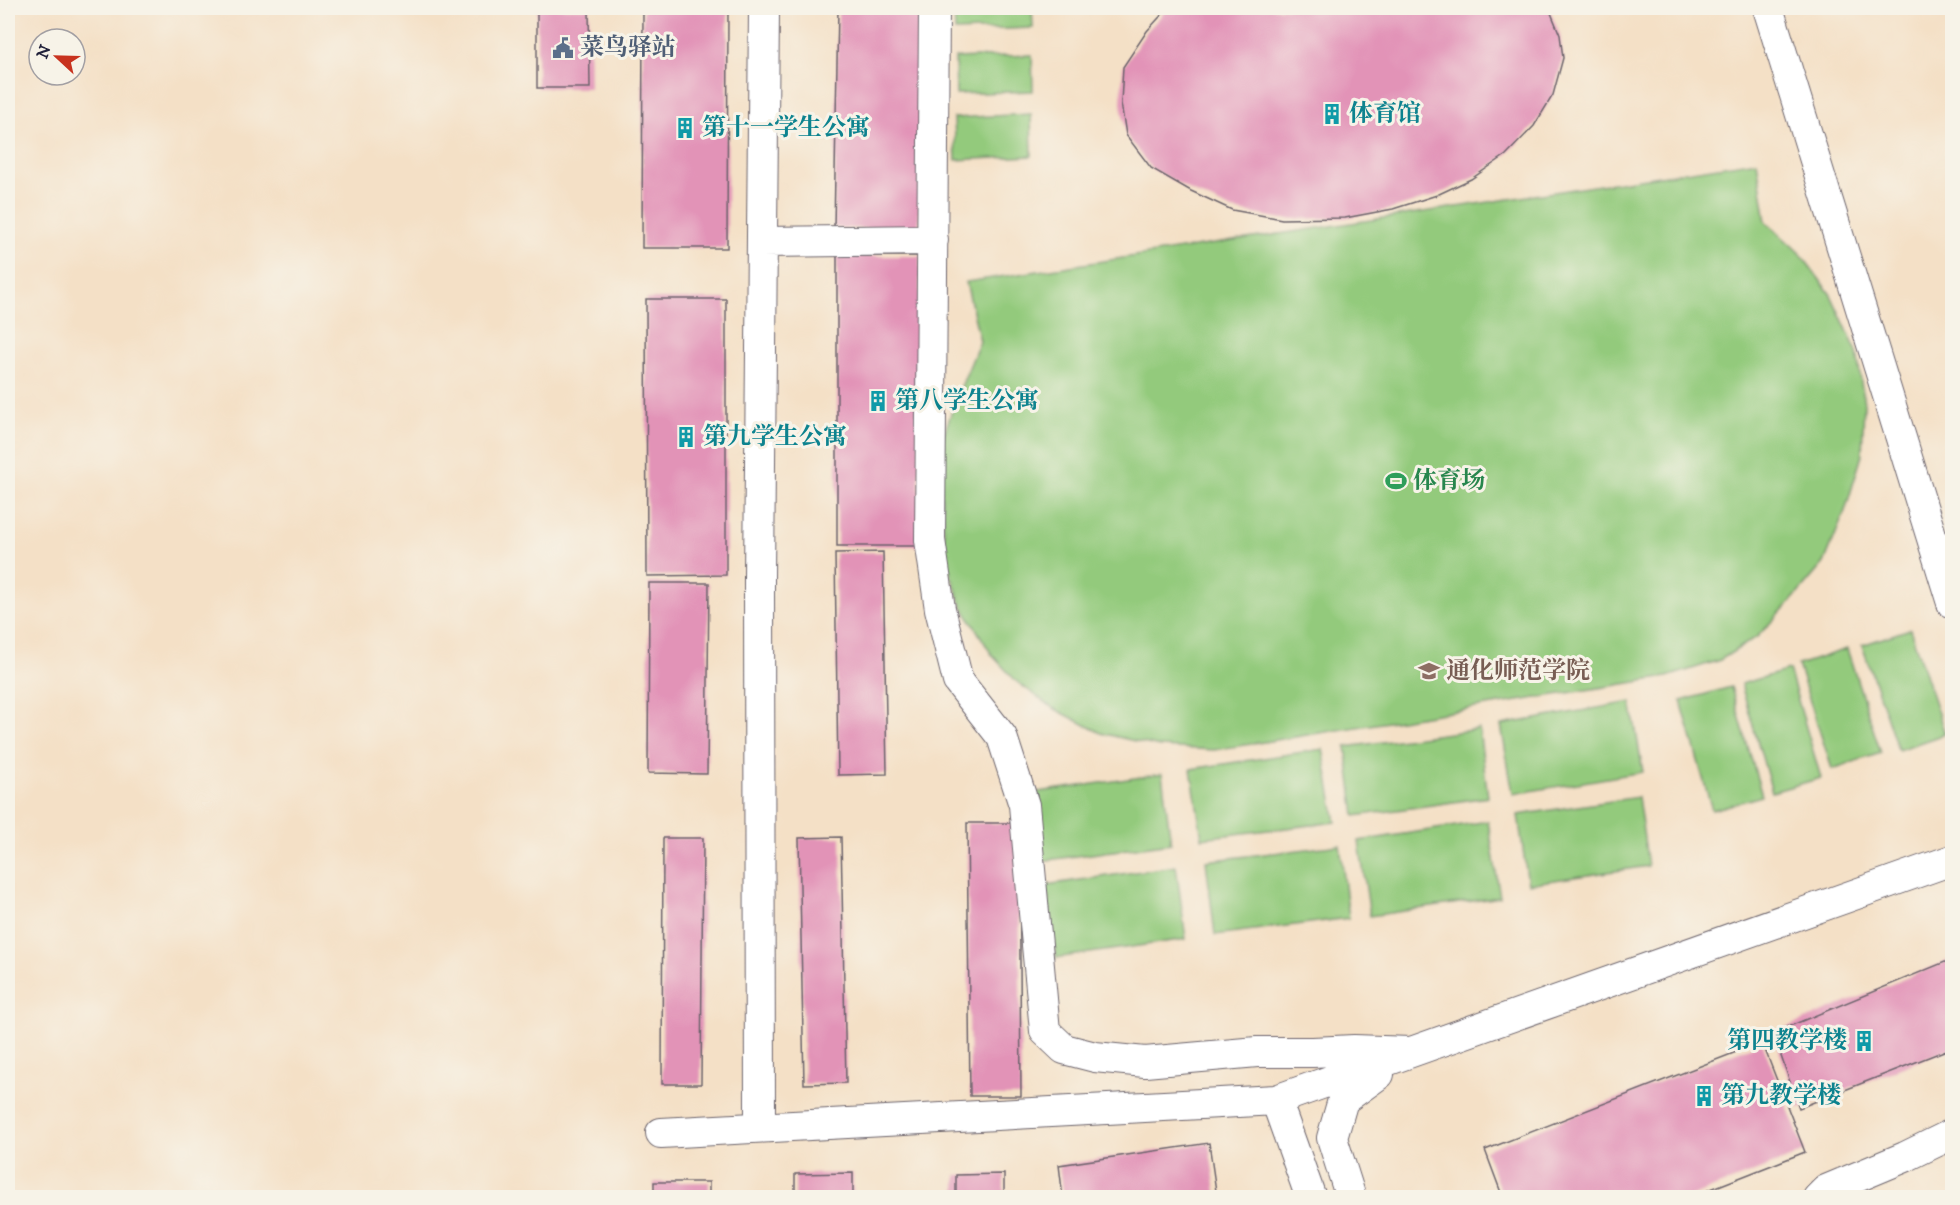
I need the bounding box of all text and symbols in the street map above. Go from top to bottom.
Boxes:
north arrow [27,27,87,87]
place label: 菜鸟驿站 [580,33,676,63]
public building icon: 菜鸟驿站 [551,36,575,60]
text: N [32,42,56,62]
place label: 体育馆 [1349,99,1421,129]
building icon: 体育馆 [1320,102,1344,126]
place label: 第十一学生公寓 [702,113,870,143]
building icon: 第十一学生公寓 [673,116,697,140]
place label: 第八学生公寓 [895,386,1039,416]
building icon: 第八学生公寓 [866,389,890,413]
place label: 第九学生公寓 [703,422,847,452]
building icon: 第九学生公寓 [674,425,698,449]
place label: 体育场 [1413,466,1485,496]
sports icon: 体育场 [1384,469,1408,493]
place label: 通化师范学院 [1446,656,1590,686]
school or university icon: 通化师范学院 [1417,659,1441,683]
place label: 第四教学楼 [1727,1026,1847,1056]
building icon: 第四教学楼 [1852,1029,1876,1053]
place label: 第九教学楼 [1721,1081,1841,1111]
building icon: 第九教学楼 [1692,1084,1716,1108]

